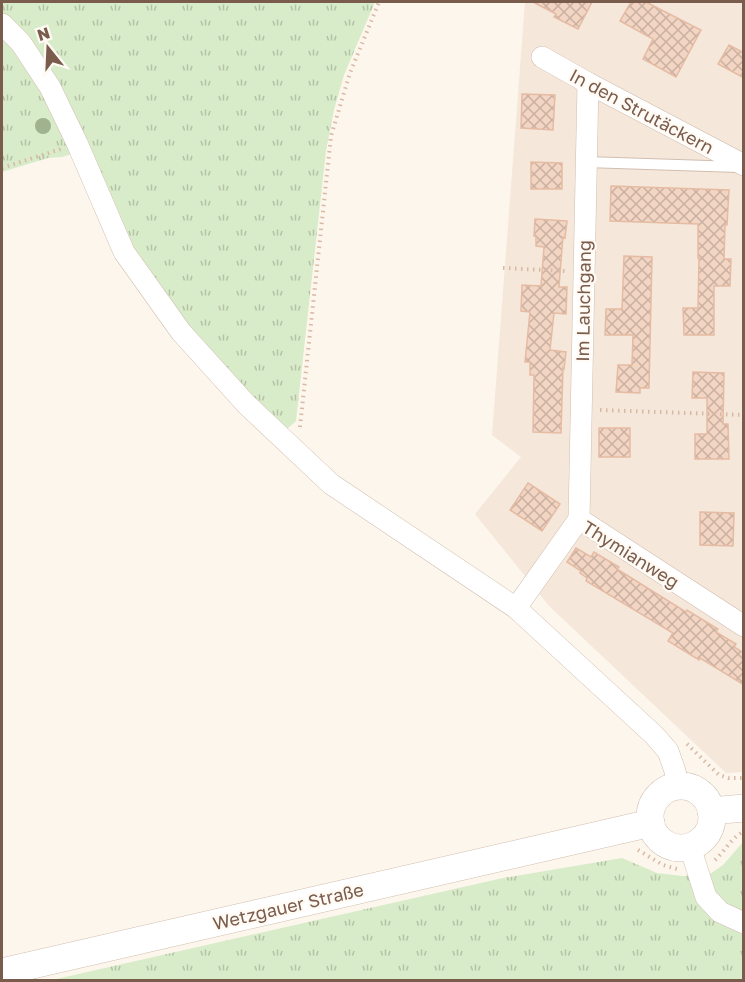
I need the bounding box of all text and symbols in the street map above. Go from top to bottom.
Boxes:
north arrow [18,18,78,78]
text: N [34,22,52,45]
street label: In den Strutäckern [566,64,718,158]
street label: Im Lauchgang [571,240,595,362]
street label: Thymianweg [579,516,683,592]
street label: Wetzgauer Straße [210,878,366,934]

